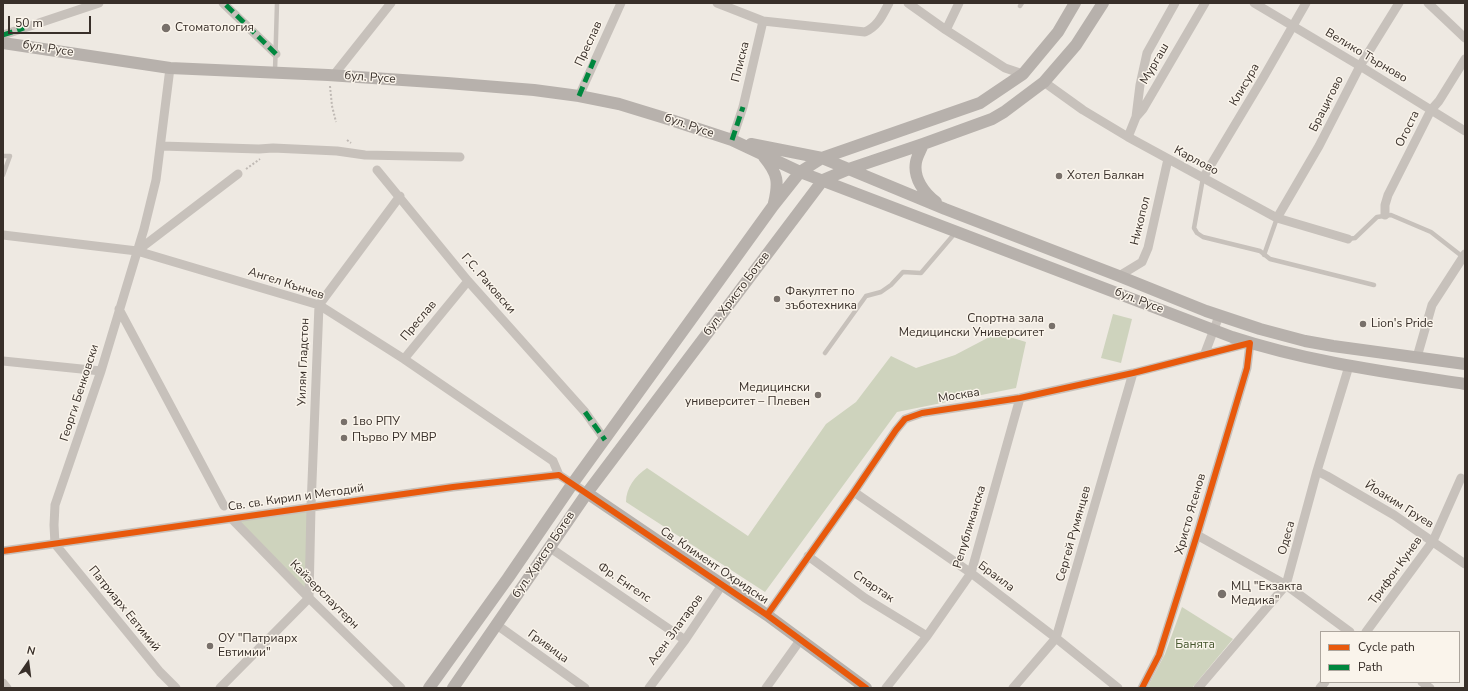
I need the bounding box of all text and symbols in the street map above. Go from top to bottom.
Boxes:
scale bar [10,8,93,34]
text: 50 m [15,15,43,31]
street label: Преслав [572,19,606,69]
place label: Стоматология [175,21,254,35]
marker: Стоматология [160,22,172,34]
street label: Велико Търново [1322,26,1410,86]
street label: бул. Русе [22,38,74,60]
street label: Плиска [729,40,753,84]
street label: Мургаш [1138,41,1172,87]
street label: Клисура [1227,61,1263,109]
street label: бул. Русе [344,69,396,87]
street label: Брацигово [1307,74,1347,134]
street label: Огоста [1393,108,1423,150]
street label: бул. Русе [662,111,716,141]
street label: Карлово [1171,143,1221,179]
place label: Хотел Балкан [1067,169,1144,183]
marker: Хотел Балкан [1054,171,1064,181]
street label: Никопол [1128,195,1154,247]
street label: бул. Христо Ботев [701,249,773,339]
street label: Г.С. Раковски [458,251,518,317]
street label: Ангел Кънчев [246,265,326,303]
place label: Факултет по зъботехника [785,285,857,313]
street label: бул. Русе [1112,285,1166,317]
marker: Факултет по зъботехника [772,294,782,304]
street label: Преслав [398,298,440,344]
place label: Спортна зала Медицински Университет [899,312,1044,340]
place label: Lion's Pride [1371,317,1433,331]
street label: Уилям Гладстон [295,318,313,406]
marker: Lion's Pride [1358,319,1368,329]
marker: Спортна зала Медицински Университет [1047,321,1057,331]
street label: Георги Бенковски [58,343,102,443]
place label: Медицински университет – Плевен [685,381,810,409]
street label: Москва [937,386,981,406]
marker: Медицински университет – Плевен [813,390,823,400]
place label: 1во РПУ [352,415,400,429]
marker: 1во РПУ [339,417,349,427]
place label: Първо РУ МВР [352,431,436,445]
marker: Първо РУ МВР [339,433,349,443]
street label: Христо Ясенов [1173,472,1209,556]
street label: Йоаким Груев [1362,478,1436,532]
street label: Св. св. Кирил и Методий [227,481,365,515]
street label: Републиканска [951,484,989,570]
street label: Сергей Румянцев [1053,484,1095,584]
street label: бул. Христо Ботев [510,509,578,601]
street label: Одеса [1276,519,1298,557]
street label: Св. Климент Охридски [657,524,771,608]
street label: Трифон Кунев [1366,534,1426,608]
street label: Кайзерслаутерн [286,557,362,633]
street label: Браила [975,559,1017,595]
street label: Фр. Енгелс [595,560,653,606]
street label: Патриарх Евтимий [85,563,163,655]
street label: Спартак [850,568,896,606]
place label: МЦ "Екзакта Медика" [1231,580,1302,608]
marker: МЦ "Екзакта Медика" [1216,588,1228,600]
street label: Асен Златаров [645,592,707,668]
street label: Гривица [525,627,571,667]
legend [1320,631,1460,683]
place label: ОУ "Патриарх Евтимии" [218,632,297,660]
park label: Банята [1175,638,1215,652]
text: Cycle path [1358,639,1415,655]
marker: ОУ "Патриарх Евтимии" [205,641,215,651]
north arrow [8,643,48,683]
text: N [25,643,37,659]
text: Path [1358,659,1383,675]

